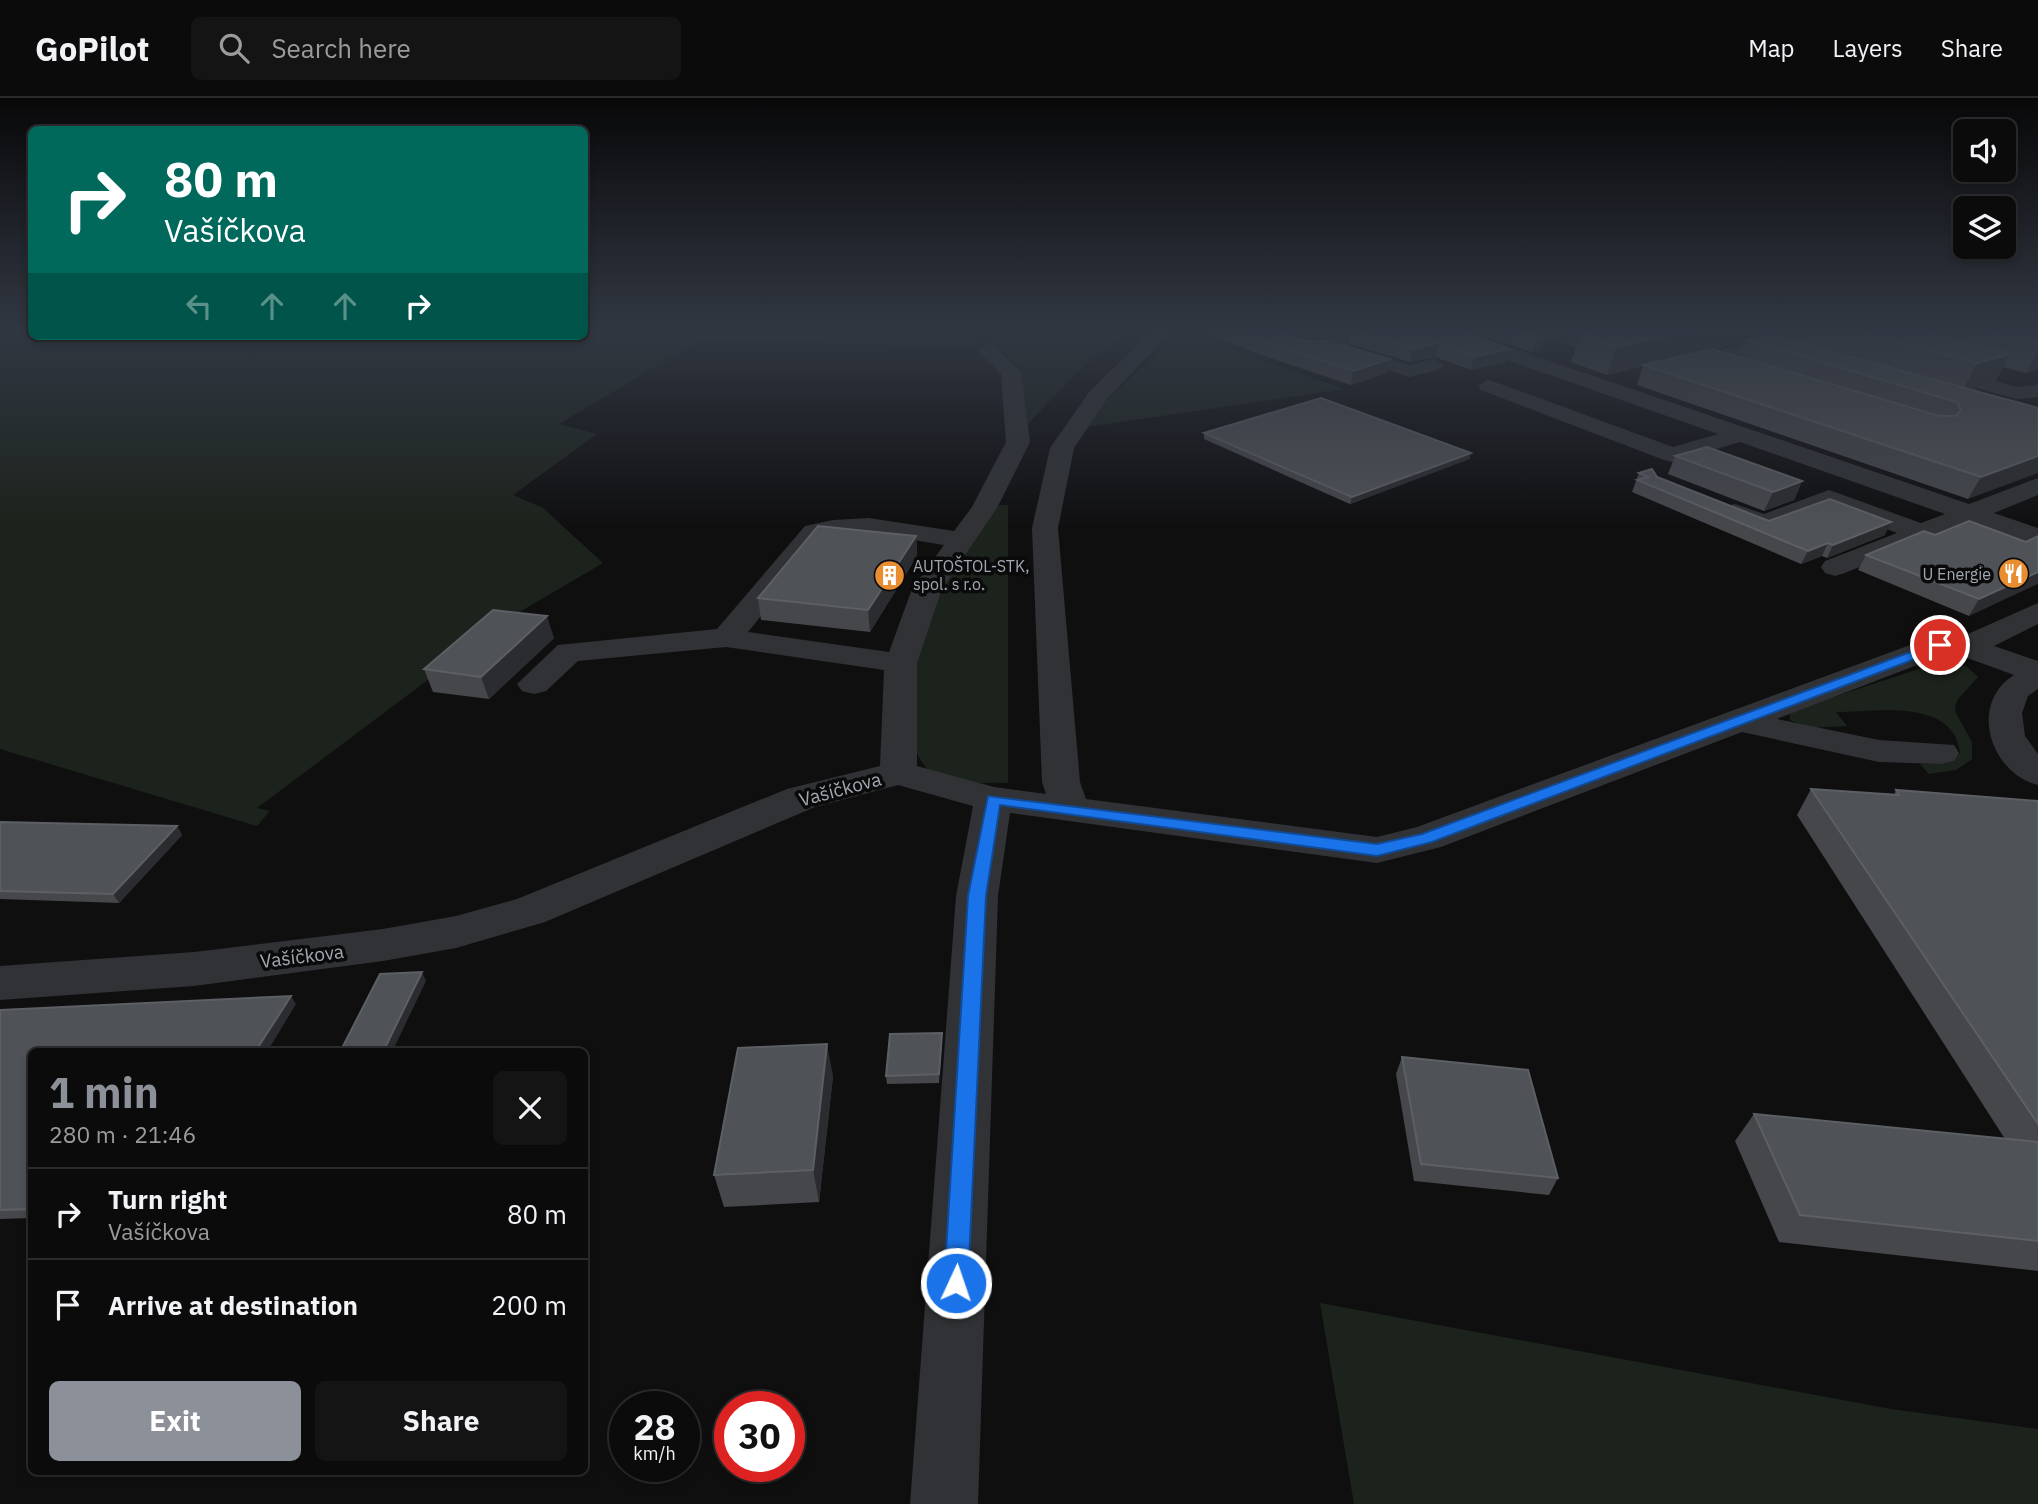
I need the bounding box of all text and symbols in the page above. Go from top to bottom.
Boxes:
search box [191,17,681,80]
text: GoPilot [35,27,149,70]
icon: search [215,29,253,67]
text: Search here [271,31,411,65]
text: Map [1748,32,1795,64]
text: Layers [1833,32,1903,64]
text: Share [1941,32,2003,64]
map controls [1953,119,2016,259]
button: sound [1953,119,2016,182]
text: 80 m [164,147,278,210]
icon: right [49,154,140,245]
button: layers [1953,196,2016,259]
text: Vašíčkova [164,209,306,251]
icon: left [180,287,218,325]
icon: ahead [253,287,291,325]
icon: ahead [326,287,364,325]
icon: right [399,287,437,325]
place label: AUTOŠTOL-STK, spol. s r.o. [913,555,1030,594]
restaurant icon: U Energie [1997,557,2031,591]
building icon: AUTOŠTOL-STK, spol. s r.o. [873,558,907,592]
place label: U Energie [1922,564,1991,584]
pin [1910,615,1970,675]
icon: arrive [1921,626,1959,664]
street label: Vašíčkova [796,767,884,811]
street label: Vašíčkova [259,939,345,973]
text: 1 min [49,1065,159,1120]
button: close [493,1071,567,1145]
text: 280 m · 21:46 [49,1119,196,1149]
text: Turn right [108,1182,227,1216]
icon: right [49,1195,87,1233]
text: 80 m [507,1197,567,1231]
text: Vašíčkova [108,1216,210,1246]
position arrow [919,1246,993,1320]
icon: arrive [49,1286,87,1324]
text: Arrive at destination [108,1288,358,1322]
text: 200 m [491,1288,567,1322]
button: Exit [49,1381,301,1461]
button: Share [315,1381,567,1461]
speed limit sign: 30 [714,1391,805,1482]
text: 28 [633,1404,676,1450]
text: km/h [633,1442,676,1465]

